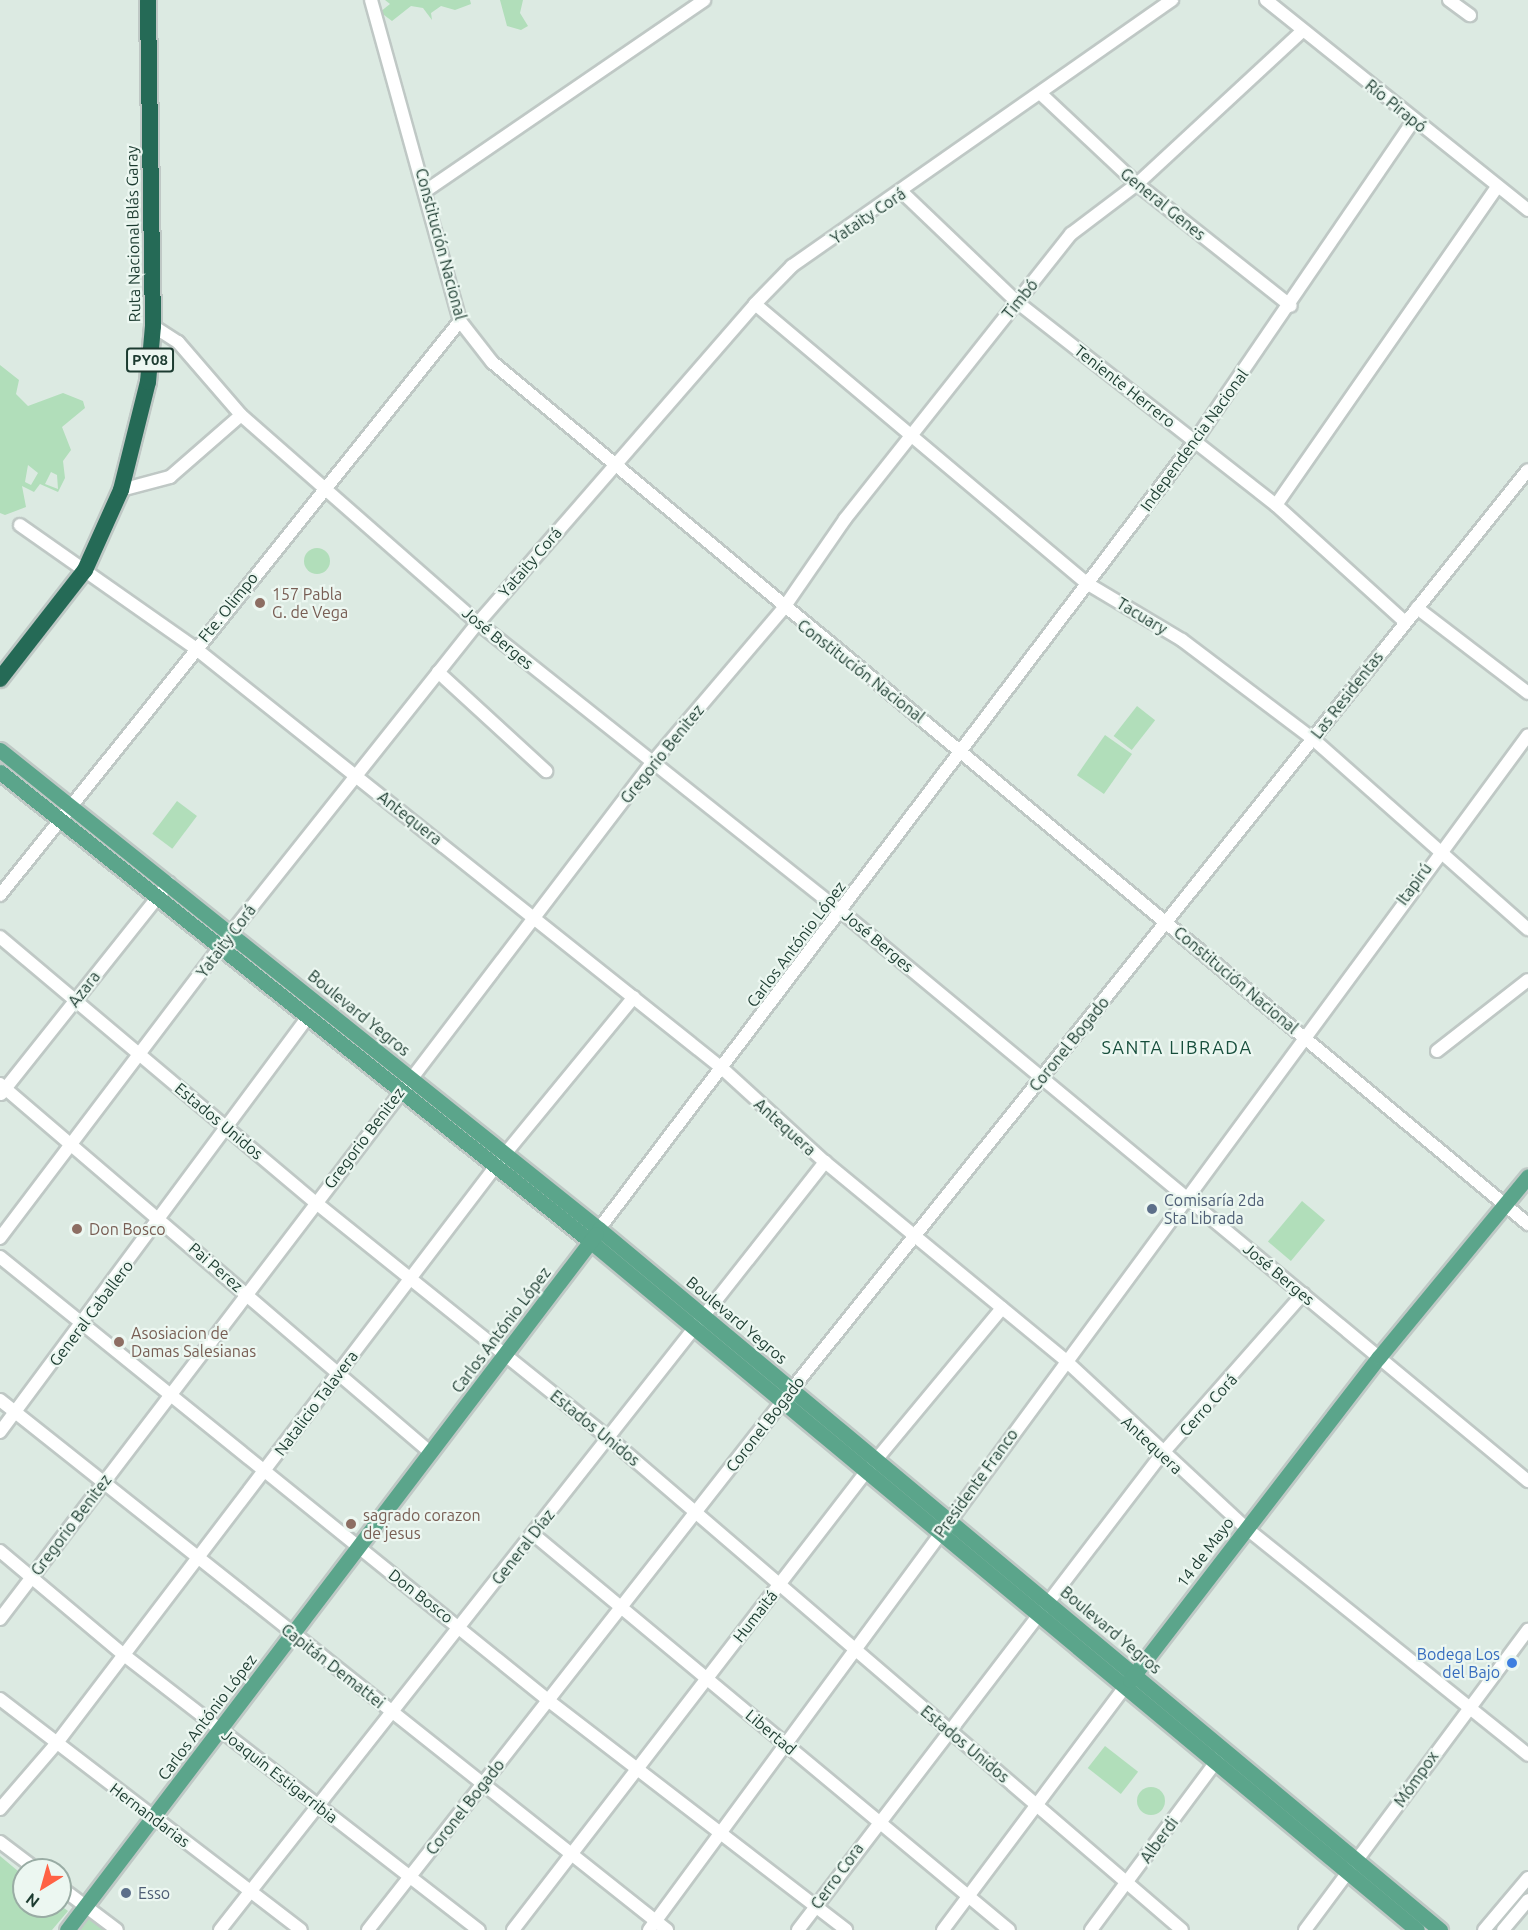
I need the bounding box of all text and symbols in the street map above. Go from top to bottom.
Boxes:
street label: Río Pirapó [1361,75,1431,137]
street label: Ruta Nacional Blás Garay [122,145,144,323]
street label: General Genes [1117,164,1209,244]
street label: Constitución Nacional [412,166,470,322]
street label: Yataity Corá [827,184,909,248]
street label: Timbó [998,275,1042,323]
street label: Teniente Herrero [1071,341,1179,431]
road number: PY08 [126,348,174,372]
street label: Independencia Nacional [1136,365,1252,515]
street label: Yataity Corá [494,523,566,601]
street label: Fte. Olimpo [194,568,262,646]
place label: 157 Pabla G. de Vega [272,584,348,622]
street label: Tacuary [1113,593,1171,639]
marker: 157 Pabla G. de Vega [253,596,267,610]
street label: José Berges [459,603,537,673]
street label: Constitución Nacional [794,615,928,727]
street label: Las Residentas [1307,648,1387,742]
street label: Gregorio Benitez [616,701,708,807]
street label: Antequera [374,787,446,849]
street label: Itapirú [1392,859,1436,909]
street label: Carlos António López [742,877,850,1011]
street label: Yataity Corá [192,901,260,981]
street label: José Berges [839,906,917,976]
street label: Constitución Nacional [1170,922,1302,1038]
street label: Boulevard Yegros [304,966,414,1060]
street label: Azara [64,967,104,1011]
street label: Coronel Bogado [1025,993,1113,1095]
district label: SANTA LIBRADA [1101,1036,1253,1058]
street label: Estados Unidos [171,1079,267,1163]
street label: Gregorio Benitez [320,1084,408,1192]
street label: Antequera [750,1094,820,1160]
place label: Comisaría 2da Sta Librada [1164,1190,1264,1228]
marker: Comisaría 2da Sta Librada [1145,1202,1159,1216]
place label: Don Bosco [89,1219,166,1239]
marker: Don Bosco [70,1222,84,1236]
street label: Pai Perez [185,1238,247,1296]
street label: José Berges [1240,1239,1318,1309]
street label: General Caballero [45,1256,137,1370]
street label: Carlos António López [447,1263,555,1397]
street label: Boulevard Yegros [683,1272,791,1368]
place label: Asosiacion de Damas Salesianas [131,1323,256,1361]
marker: Asosiacion de Damas Salesianas [112,1335,126,1349]
street label: Natalicio Talavera [270,1347,362,1459]
street label: Cerro Corá [1175,1370,1241,1440]
street label: Coronel Bogado [722,1372,808,1476]
street label: Estados Unidos [546,1386,644,1470]
street label: Antequera [1118,1412,1186,1478]
street label: Presidente Franco [930,1425,1022,1541]
street label: Gregorio Benitez [27,1471,115,1579]
place label: sagrado corazon de jesus [363,1505,481,1543]
street label: General Díaz [488,1506,558,1588]
street label: 14 de Mayo [1172,1513,1238,1591]
marker: sagrado corazon de jesus [344,1517,358,1531]
street label: Don Bosco [385,1565,457,1627]
street label: Boulevard Yegros [1057,1582,1165,1678]
street label: Humaitá [729,1586,781,1646]
street label: Capitán Demattei [277,1620,389,1712]
place label: Bodega Los del Bajo [1417,1644,1500,1682]
street label: Carlos António López [153,1650,261,1784]
marker: Bodega Los del Bajo [1505,1656,1519,1670]
street label: Estados Unidos [917,1702,1013,1786]
street label: Libertad [742,1705,800,1759]
street label: Joaquín Estigarribia [218,1725,342,1827]
street label: Mómpox [1390,1747,1442,1811]
street label: Coronel Bogado [422,1755,508,1859]
street label: Hernandarias [106,1779,194,1851]
street label: Alberdi [1136,1813,1182,1867]
street label: Cerro Cora [807,1839,867,1913]
north arrow [12,1858,72,1918]
place label: Esso [138,1883,170,1903]
marker: Esso [119,1886,133,1900]
text: N [22,1890,43,1912]

